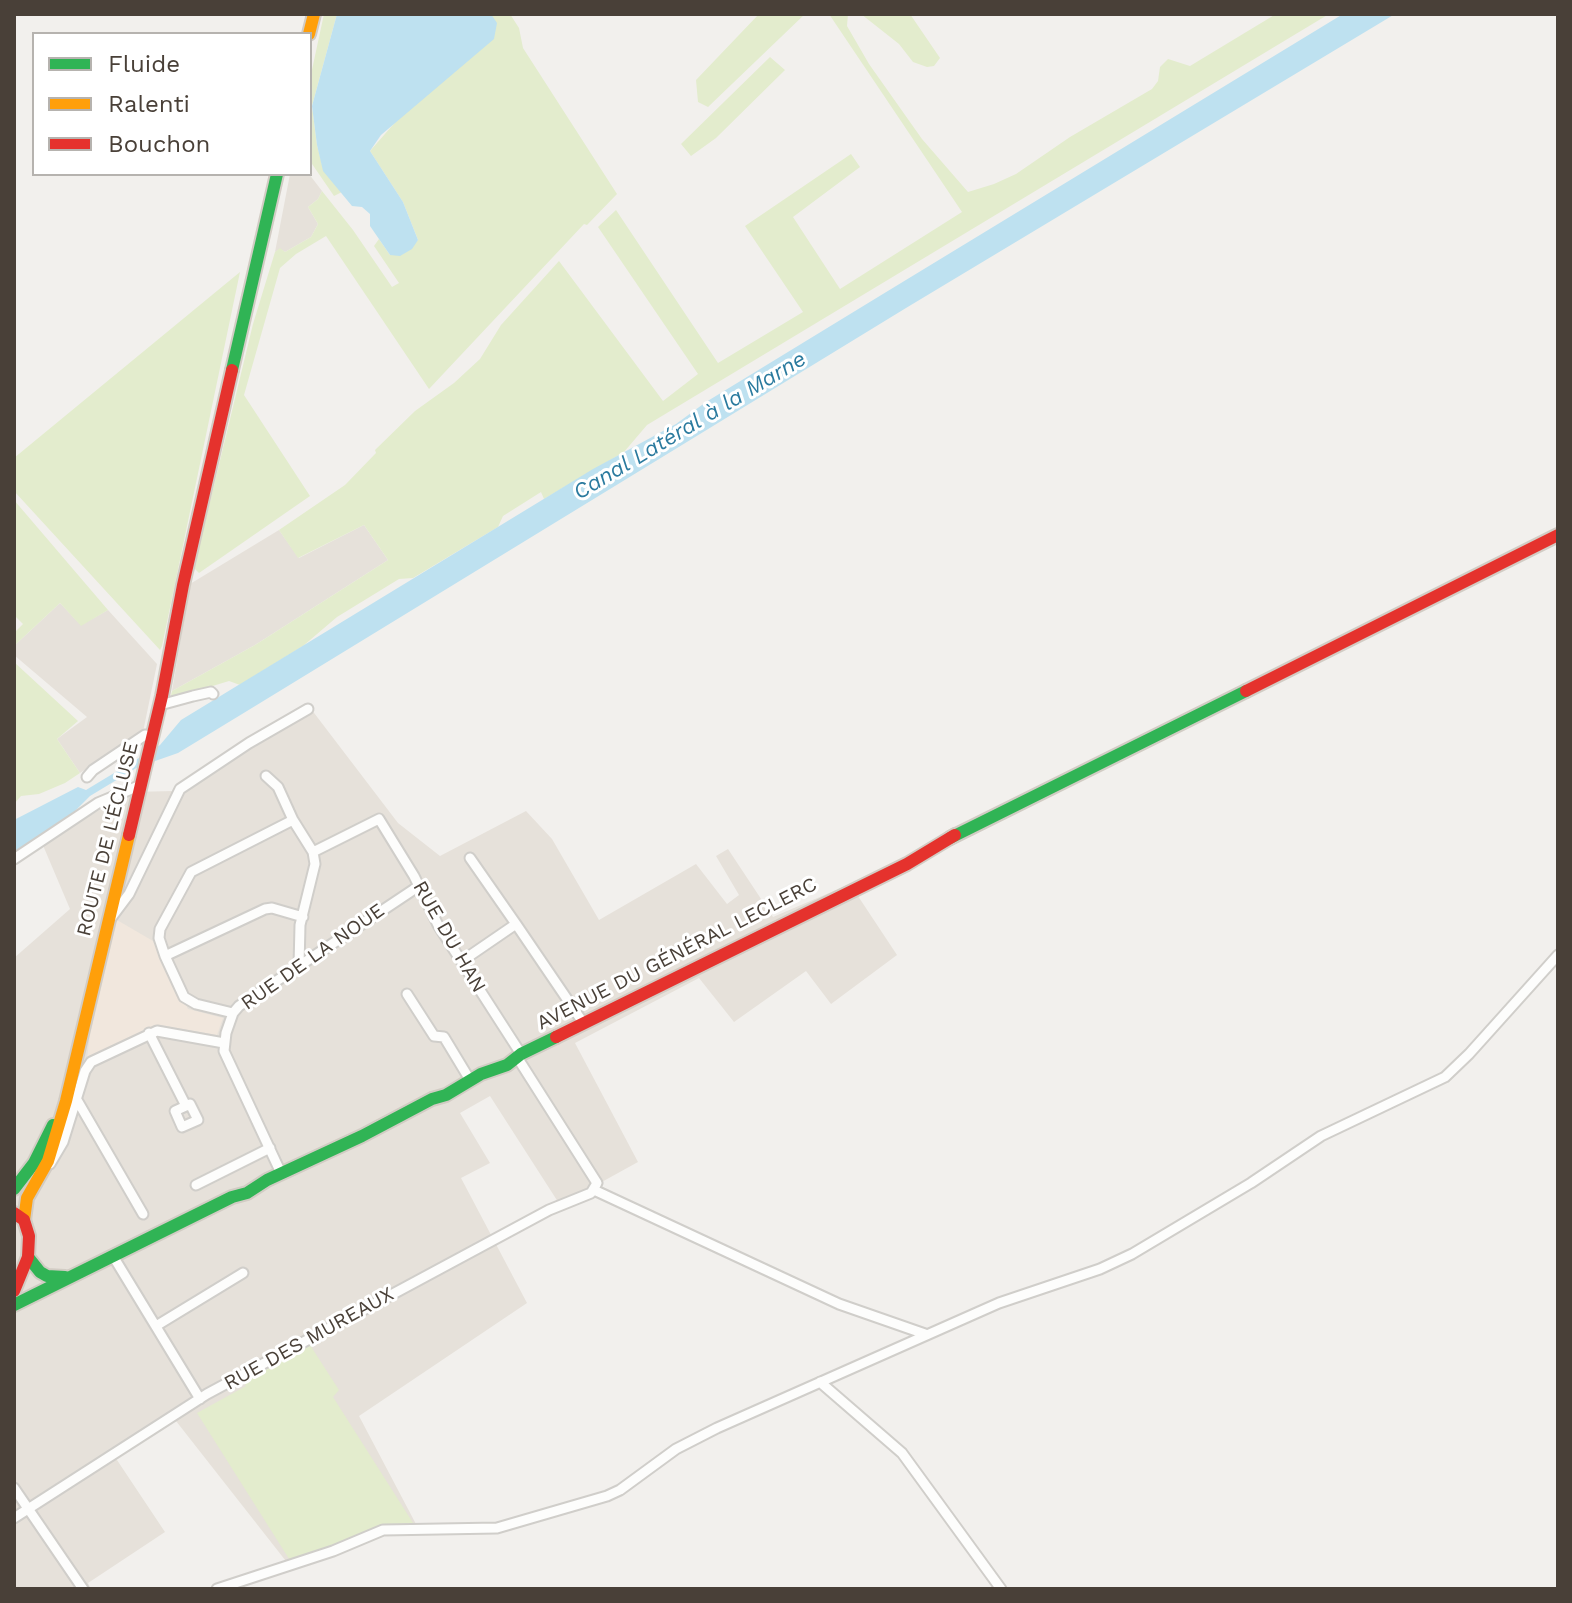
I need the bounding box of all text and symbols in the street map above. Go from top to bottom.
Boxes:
legend [32,32,312,176]
text: Fluide [108,50,180,78]
text: Ralenti [108,90,190,118]
text: Bouchon [108,130,210,158]
water label: Canal Latéral à la Marne [569,346,811,506]
street label: ROUTE DE L'ÉCLUSE [72,739,144,939]
street label: AVENUE DU GÉNÉRAL LECLERC [533,873,821,1035]
street label: RUE DU HAN [407,877,491,997]
street label: RUE DE LA NOUE [237,899,389,1015]
street label: RUE DES MUREAUX [220,1282,398,1396]

